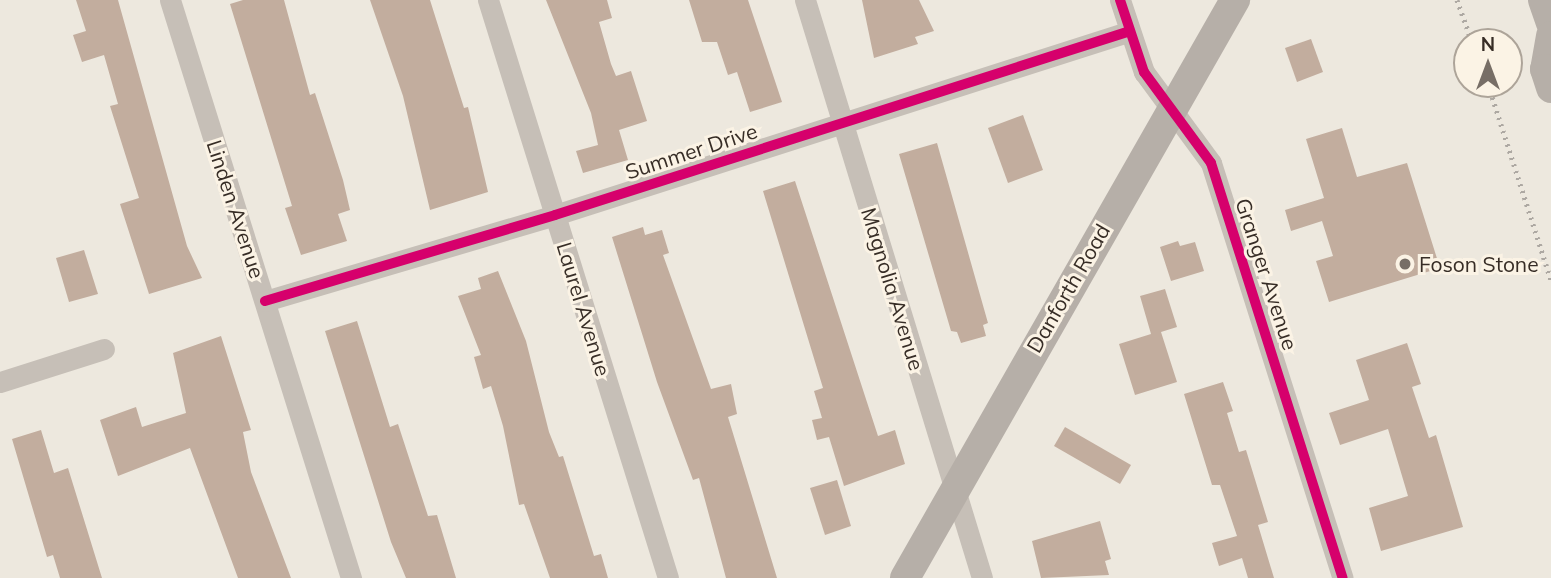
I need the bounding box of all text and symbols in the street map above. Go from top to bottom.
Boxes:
north arrow [1453,28,1523,98]
text: N [1481,32,1495,56]
street label: Summer Drive [622,118,760,184]
street label: Linden Avenue [202,137,270,281]
street label: Granger Avenue [1231,195,1303,353]
street label: Magnolia Avenue [856,205,930,373]
street label: Danforth Road [1021,219,1115,357]
street label: Laurel Avenue [552,239,616,379]
place label: Foson Stone [1419,251,1539,277]
marker: Foson Stone [1397,256,1413,272]

